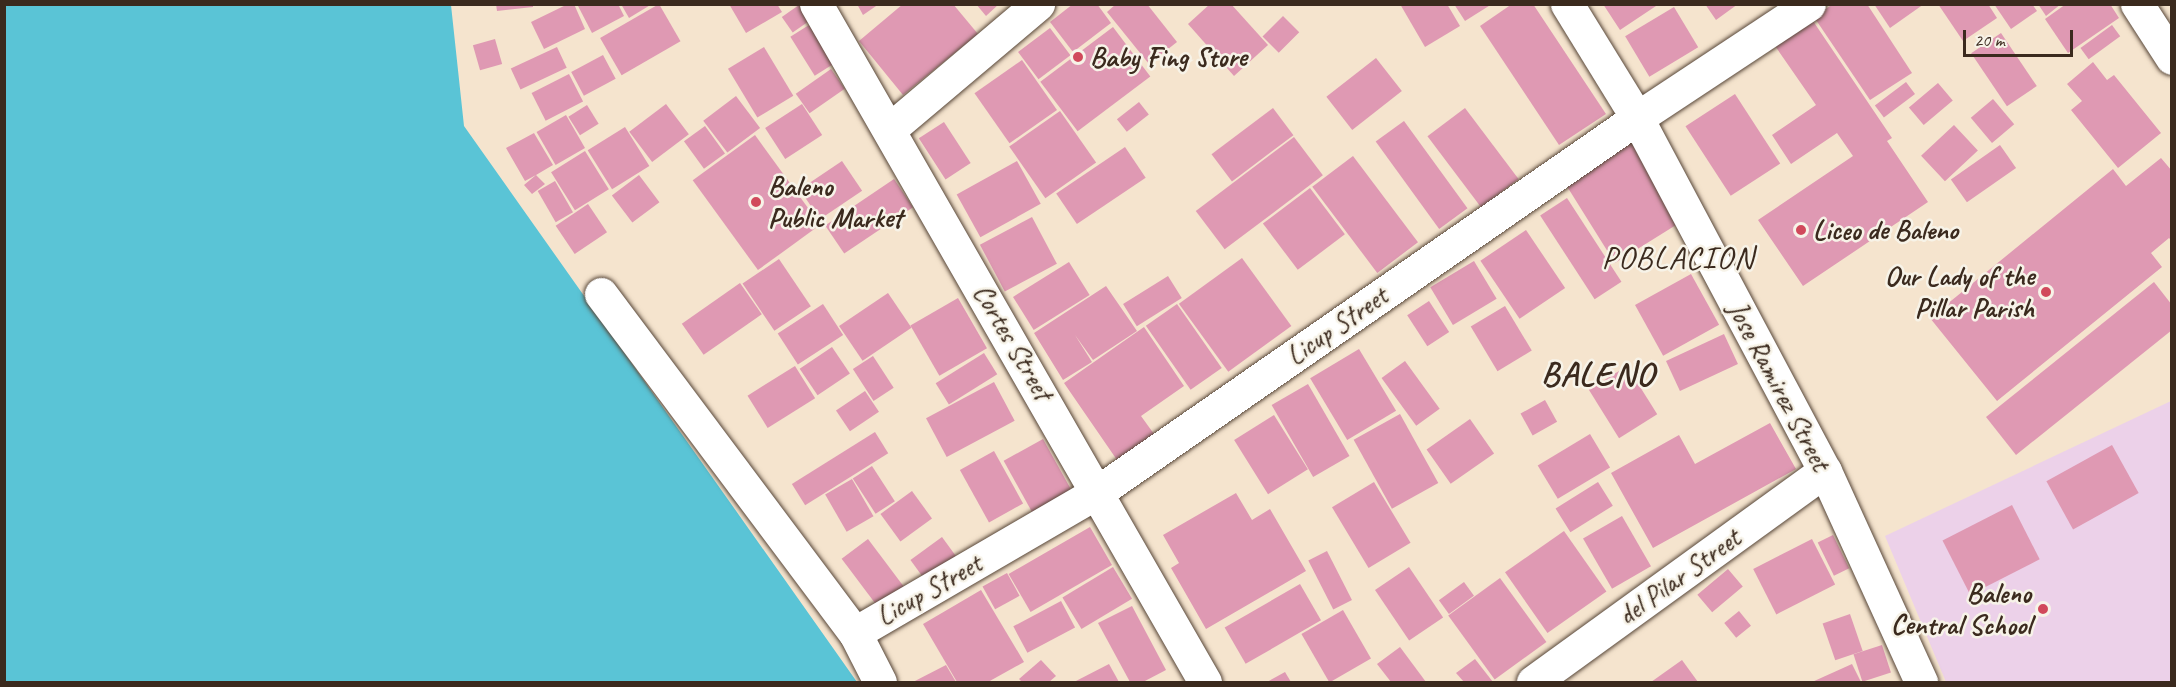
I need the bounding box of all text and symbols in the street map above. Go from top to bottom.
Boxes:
scale bar [1966,18,2076,56]
text: 20 m [1974,29,2005,51]
place label: Baby Fing Store [1090,40,1248,74]
marker: Baby Fing Store [1071,50,1085,64]
place label: Baleno Public Market [768,169,903,235]
marker: Baleno Public Market [749,195,763,209]
place label: Liceo de Baleno [1813,213,1959,247]
marker: Liceo de Baleno [1794,223,1808,237]
district label: POBLACION [1602,239,1754,277]
place label: Our Lady of the Pillar Parish [1884,259,2034,325]
street label: Cortes Street [966,278,1060,406]
street label: Licup Street [1280,279,1394,373]
marker: Our Lady of the Pillar Parish [2039,285,2053,299]
street label: Jose Ramirez Street [1720,295,1838,477]
district label: BALENO [1542,354,1654,394]
street label: del Pilar Street [1611,521,1747,633]
street label: Licup Street [870,546,988,634]
place label: Baleno Central School [1891,576,2031,642]
marker: Baleno Central School [2036,602,2050,616]

